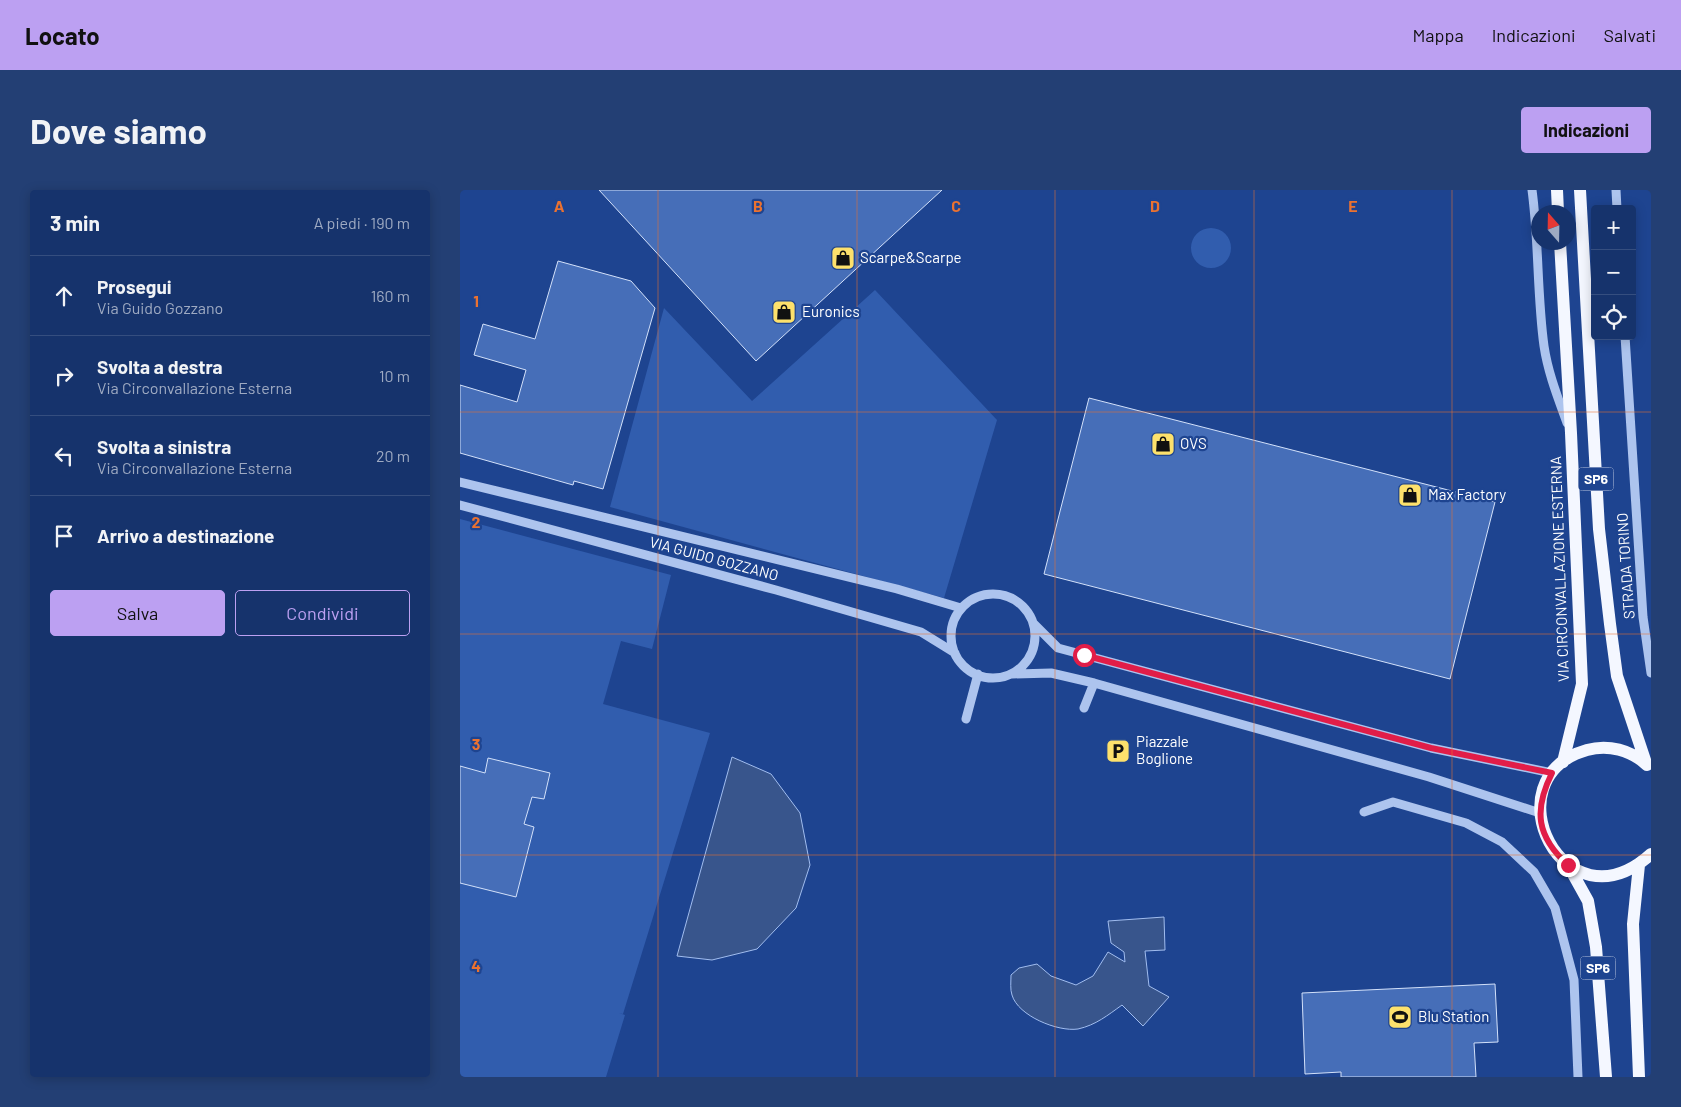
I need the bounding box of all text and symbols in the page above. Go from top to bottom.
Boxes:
text: Locato [25,21,100,50]
text: Mappa [1413,24,1464,46]
text: Indicazioni [1492,24,1576,46]
text: Salvati [1604,24,1656,46]
button: Indicazioni [1521,107,1651,153]
text: Dove siamo [30,109,207,151]
text: A [554,196,565,215]
text: B [753,196,763,215]
text: C [951,196,961,215]
text: D [1150,196,1160,215]
text: E [1348,196,1358,215]
north arrow [1531,205,1576,250]
map controls [1591,205,1636,340]
button: + [1591,205,1636,250]
text: 3 min [50,210,100,235]
text: A piedi · 190 m [314,213,410,232]
shop icon: Scarpe&Scarpe [830,245,856,271]
place label: Scarpe&Scarpe [860,248,962,266]
button: − [1591,250,1636,295]
text: Prosegui [97,275,172,298]
icon: ahead [50,282,78,310]
text: 160 m [371,286,410,305]
text: 1 [473,291,479,310]
button: locate [1591,295,1636,340]
text: Via Guido Gozzano [97,298,223,317]
shop icon: Euronics [771,299,797,325]
place label: Euronics [802,302,860,320]
text: Svolta a destra [97,355,223,378]
icon: right [50,362,78,390]
text: 10 m [379,366,410,385]
text: Via Circonvallazione Esterna [97,378,292,397]
shop icon: OVS [1150,431,1176,457]
place label: OVS [1180,434,1207,452]
text: Svolta a sinistra [97,435,231,458]
icon: left [50,442,78,470]
text: 20 m [376,446,410,465]
street label: VIA CIRCONVALLAZIONE ESTERNA [1546,456,1572,682]
text: Via Circonvallazione Esterna [97,458,292,477]
road number: SP6 [1578,468,1614,490]
shop icon: Max Factory [1397,482,1423,508]
place label: Max Factory [1428,485,1506,503]
text: 2 [472,512,481,531]
street label: STRADA TORINO [1612,512,1638,620]
icon: arrive [50,522,78,550]
text: Arrivo a destinazione [97,524,275,547]
street label: VIA GUIDO GOZZANO [648,532,781,584]
button: Salva [50,590,225,636]
button: Condividi [235,590,410,636]
route start [1073,644,1096,667]
place label: Piazzale Boglione [1136,732,1193,767]
text: 3 [472,734,480,753]
parking icon: Piazzale Boglione [1105,738,1131,764]
route end [1557,854,1580,877]
text: 4 [471,956,481,975]
road number: SP6 [1580,956,1616,980]
sports icon: Blu Station [1387,1004,1413,1030]
place label: Blu Station [1418,1007,1489,1025]

